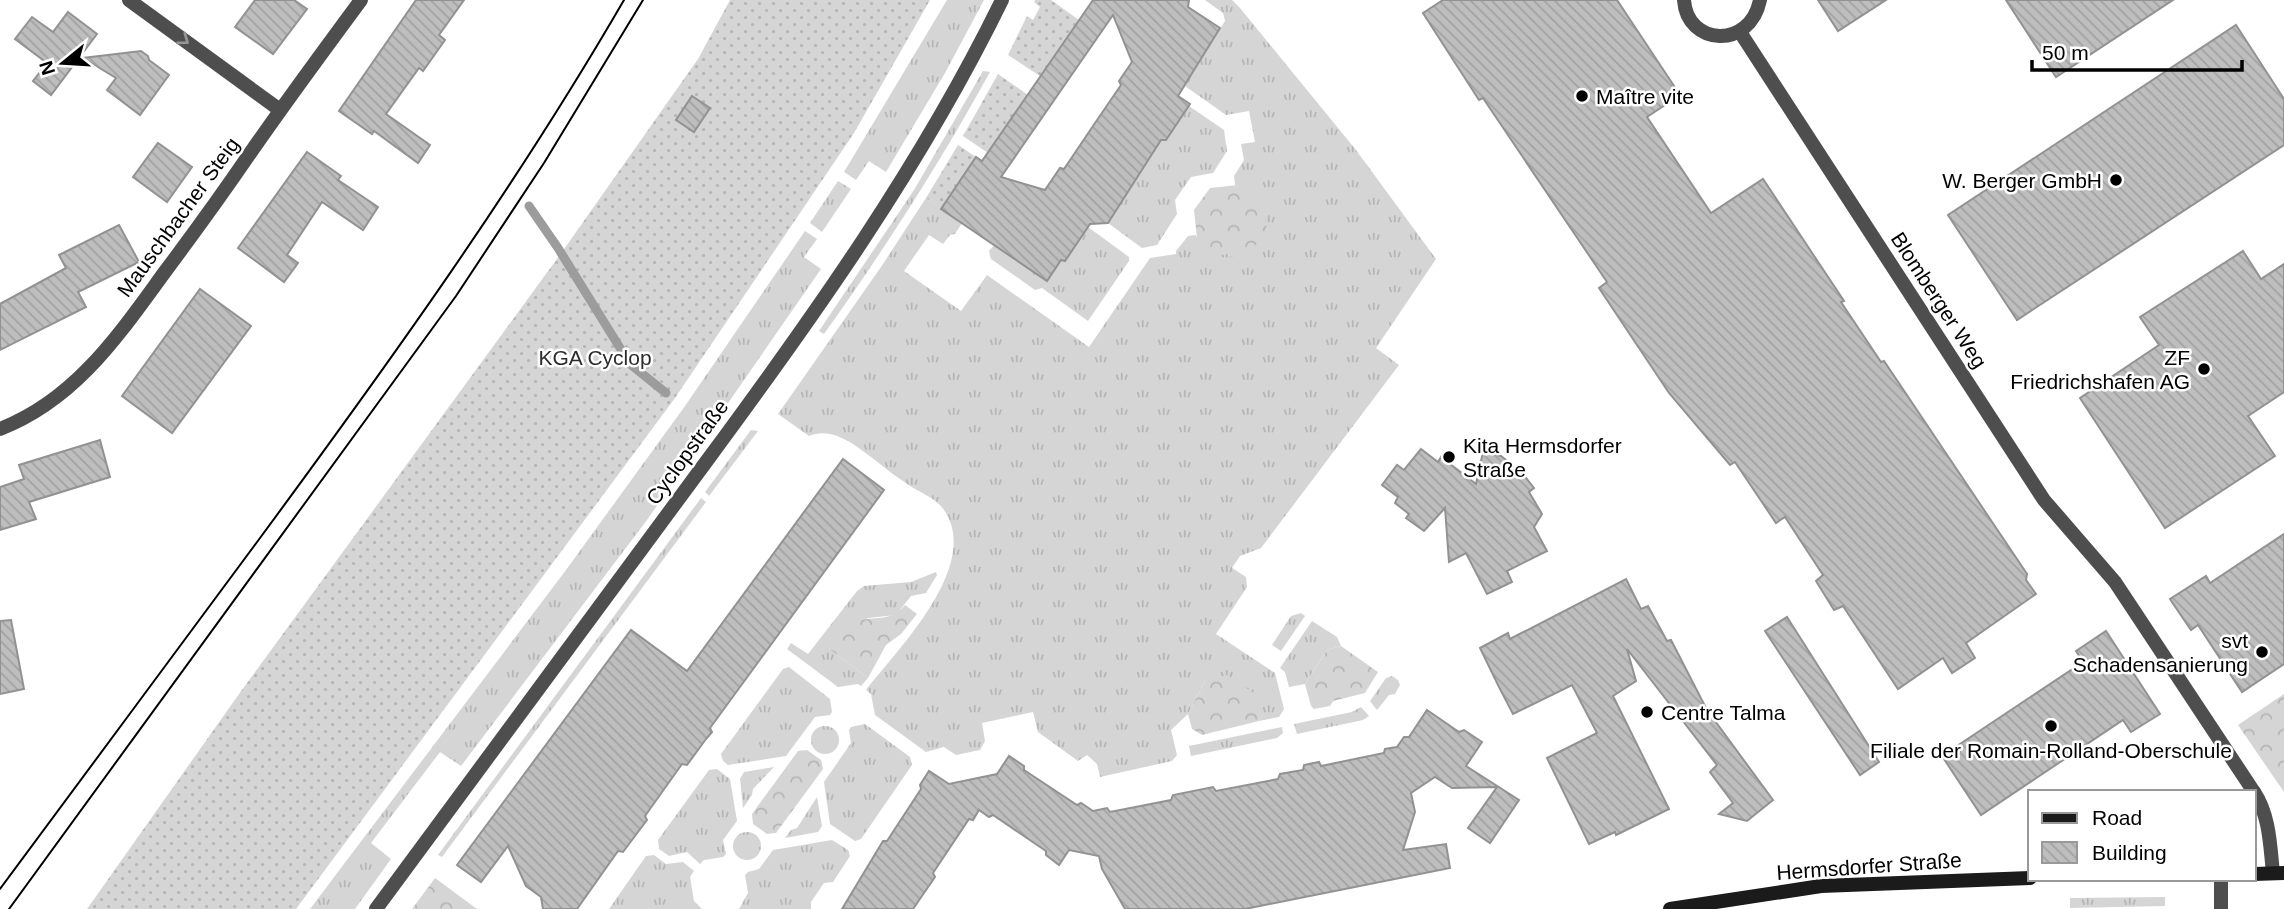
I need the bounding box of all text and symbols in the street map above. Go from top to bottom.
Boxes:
north arrow [28,28,98,98]
scale bar [2032,28,2242,72]
one-way arrow [176,32,189,44]
text: 50 m [2042,41,2089,64]
text: N [35,58,59,78]
place label: Maître vite [1596,85,1694,108]
marker: Maître vite [1574,88,1590,104]
street label: Mauschbacher Steig [112,133,244,301]
place label: W. Berger GmbH [1942,169,2102,192]
marker: W. Berger GmbH [2108,172,2124,188]
street label: Blomberger Weg [1887,228,1991,372]
park label: KGA Cyclop [538,346,652,369]
place label: ZF Friedrichshafen AG [2010,346,2190,393]
marker: ZF Friedrichshafen AG [2196,361,2212,377]
street label: Cyclopstraße [641,395,733,509]
place label: Kita Hermsdorfer Straße [1463,434,1622,481]
marker: Kita Hermsdorfer Straße [1441,449,1457,465]
place label: svt Schadensanierung [2073,629,2248,676]
marker: svt Schadensanierung [2254,644,2270,660]
place label: Centre Talma [1661,701,1786,724]
marker: Centre Talma [1639,704,1655,720]
marker: Filiale der Romain-Rolland-Oberschule [2043,718,2059,734]
place label: Filiale der Romain-Rolland-Oberschule [1870,739,2232,762]
legend [2028,790,2256,881]
text: Road [2092,806,2142,829]
text: Building [2092,841,2167,864]
street label: Hermsdorfer Straße [1776,848,1962,884]

